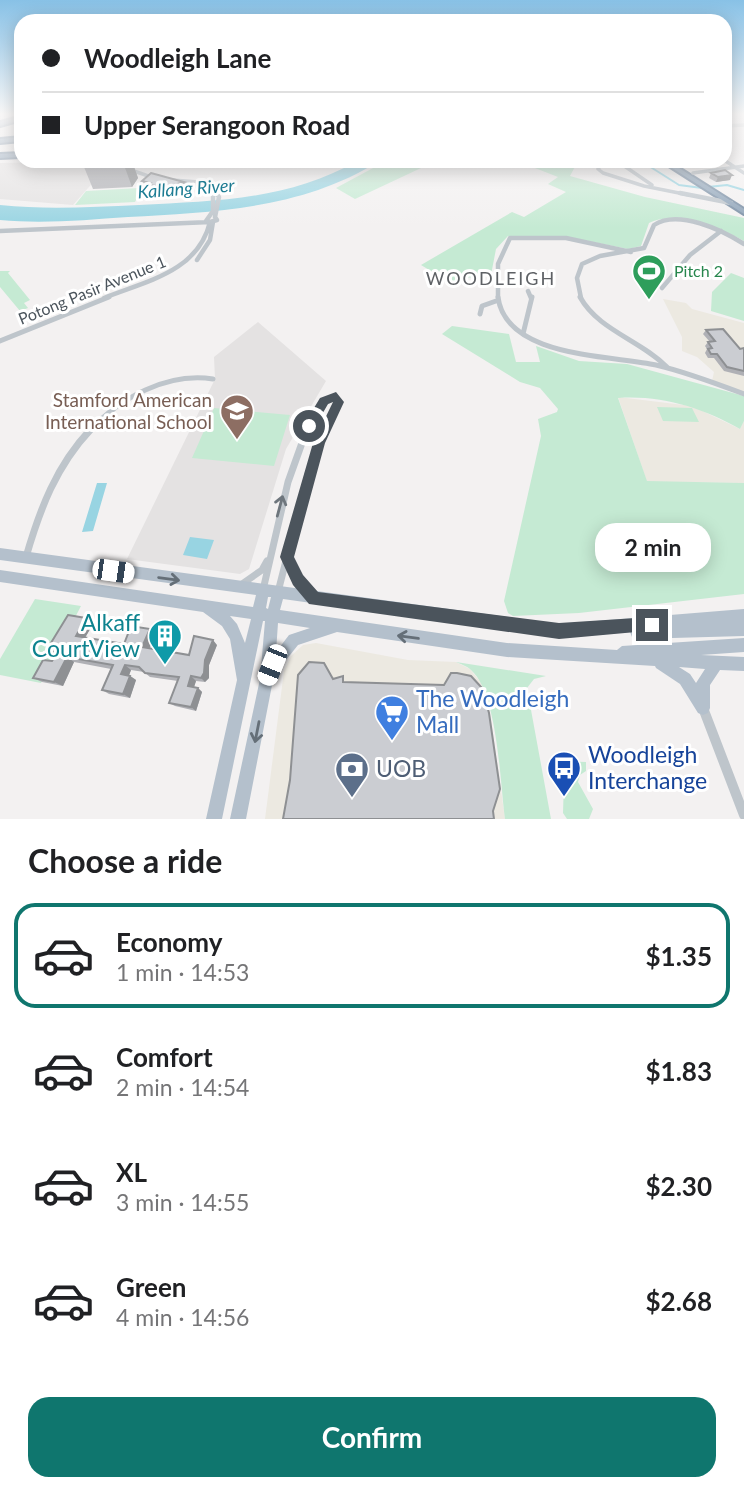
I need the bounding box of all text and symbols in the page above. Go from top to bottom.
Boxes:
text: Woodleigh Lane [84,42,271,74]
text: Upper Serangoon Road [84,109,350,141]
water label: Kallang River [137,174,236,202]
street label: Potong Pasir Avenue 1 [15,251,168,328]
sports icon: Pitch 2 [630,252,668,301]
place label: Pitch 2 [674,261,723,280]
district label: WOODLEIGH [426,267,556,289]
place label: Stamford American International School [45,388,212,433]
school or university icon: Stamford American International School [218,392,256,441]
route start [293,410,325,442]
one-way arrow [274,495,287,518]
callout: 2 min [594,524,710,572]
text: 2 min [624,533,682,561]
car [91,558,136,584]
one-way arrow [157,573,179,586]
place label: Alkaff CourtView [32,608,141,662]
route end [636,609,668,641]
building icon: Alkaff CourtView [146,617,184,666]
one-way arrow [397,630,420,643]
car [255,642,290,688]
place label: The Woodleigh Mall [416,684,569,738]
supermarket icon: The Woodleigh Mall [373,693,411,742]
one-way arrow [249,720,263,743]
place label: Woodleigh Interchange [588,740,707,794]
bus stop icon: Woodleigh Interchange [545,749,583,798]
bank icon: UOB [333,750,371,799]
place label: UOB [376,754,426,782]
text: Choose a ride [28,841,222,880]
icon: car [32,924,95,987]
text: Economy [116,926,222,958]
text: $1.35 [646,940,712,972]
text: 1 min · 14:53 [116,958,249,986]
icon: car [32,1039,95,1102]
text: Comfort [116,1041,213,1073]
text: $1.83 [646,1055,712,1087]
text: 2 min · 14:54 [116,1073,249,1101]
icon: car [32,1154,95,1217]
text: XL [116,1156,147,1188]
text: $2.30 [646,1170,712,1202]
text: 3 min · 14:55 [116,1188,249,1216]
icon: car [32,1269,95,1332]
text: Green [116,1271,186,1303]
text: $2.68 [646,1285,712,1317]
text: 4 min · 14:56 [116,1303,249,1331]
button: Confirm [28,1397,716,1477]

